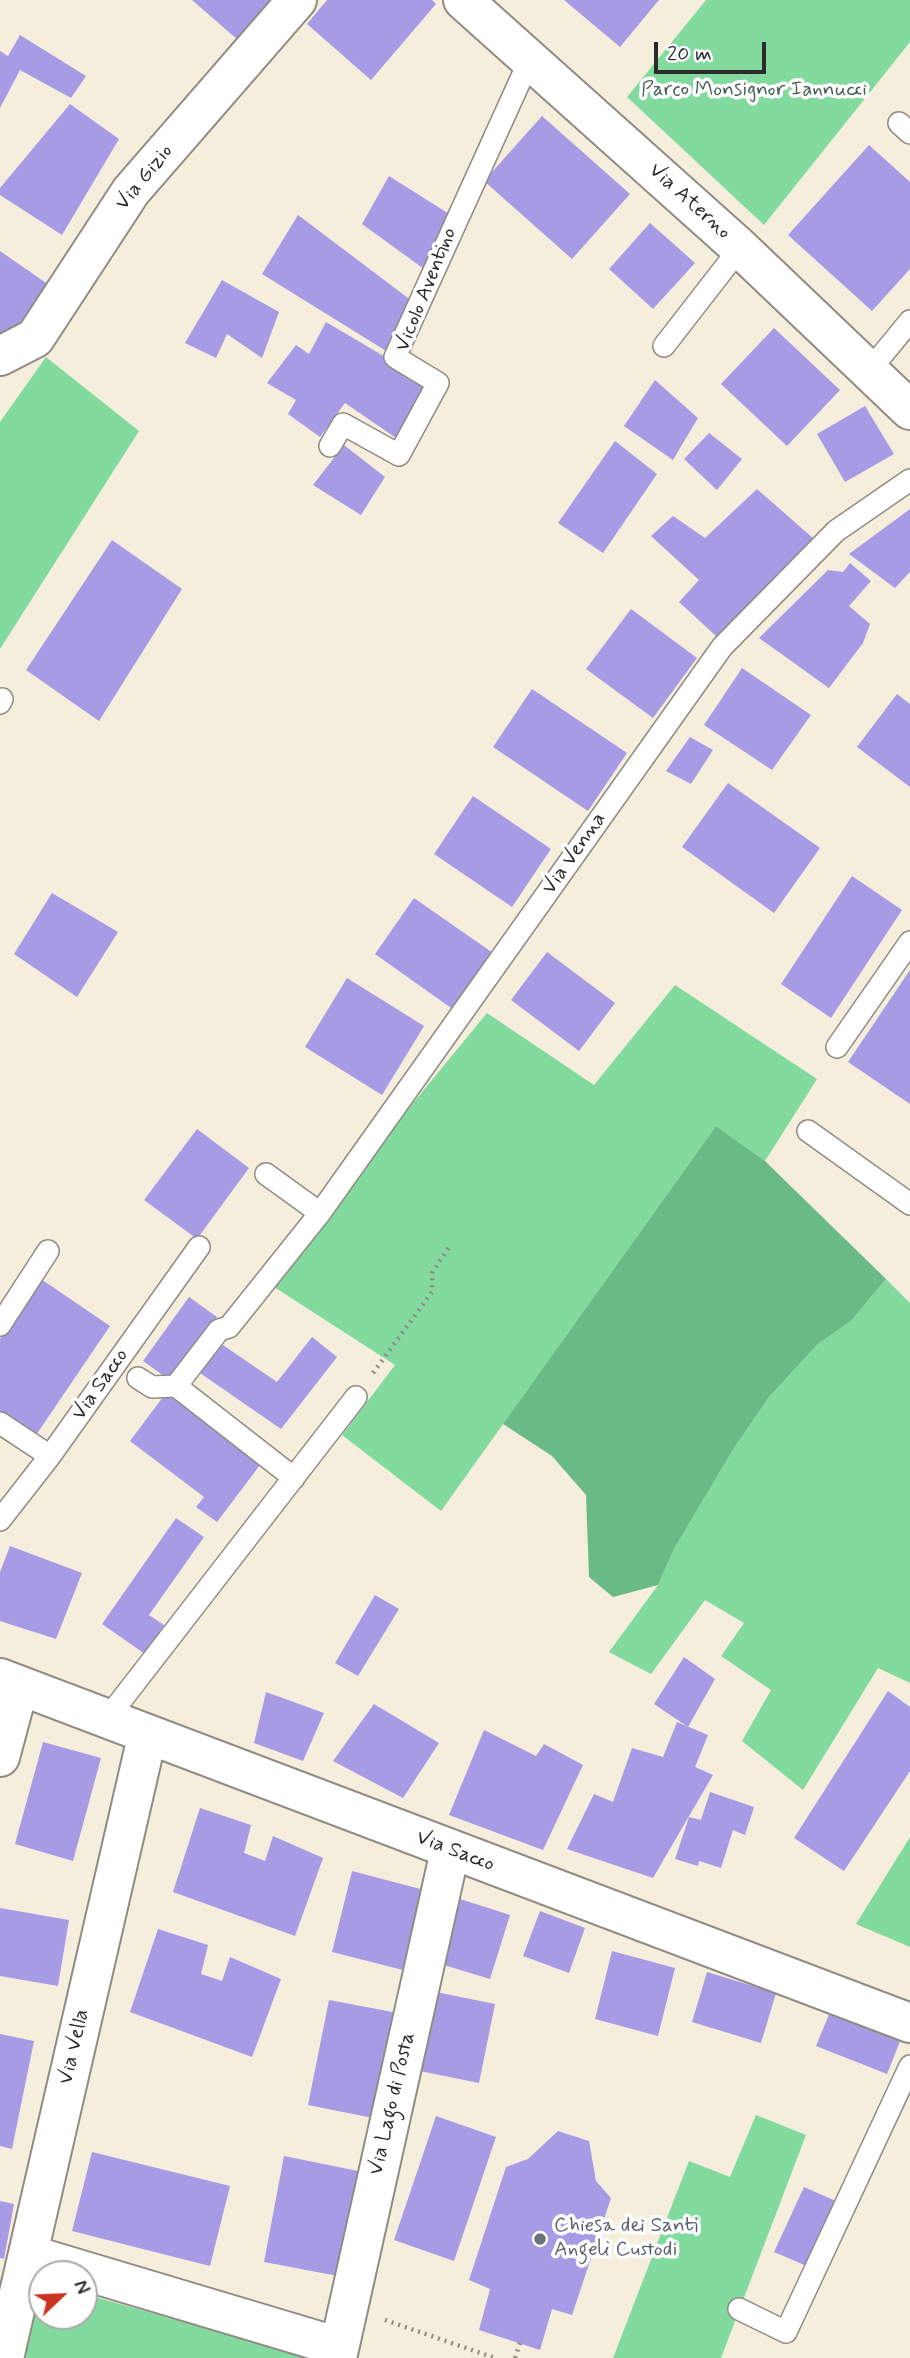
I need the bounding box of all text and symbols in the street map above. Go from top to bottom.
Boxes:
scale bar [658,28,770,72]
text: 20 m [667,40,712,68]
park label: Parco Monsignor Iannucci [641,78,867,104]
street label: Via Gizio [111,140,179,216]
street label: Via Aterno [643,159,735,245]
street label: Vicolo Aventino [391,224,463,356]
street label: Via Venna [538,808,612,900]
street label: Via Sacco [67,1344,135,1426]
street label: Via Sacco [412,1826,498,1878]
street label: Via Vella [54,2007,96,2087]
street label: Via Lago di Posta [364,2030,422,2178]
place label: Chiesa dei Santi Angeli Custodi [554,2214,698,2264]
marker: Chiesa dei Santi Angeli Custodi [532,2231,548,2247]
north arrow [28,2260,98,2330]
text: N [67,2277,95,2298]

